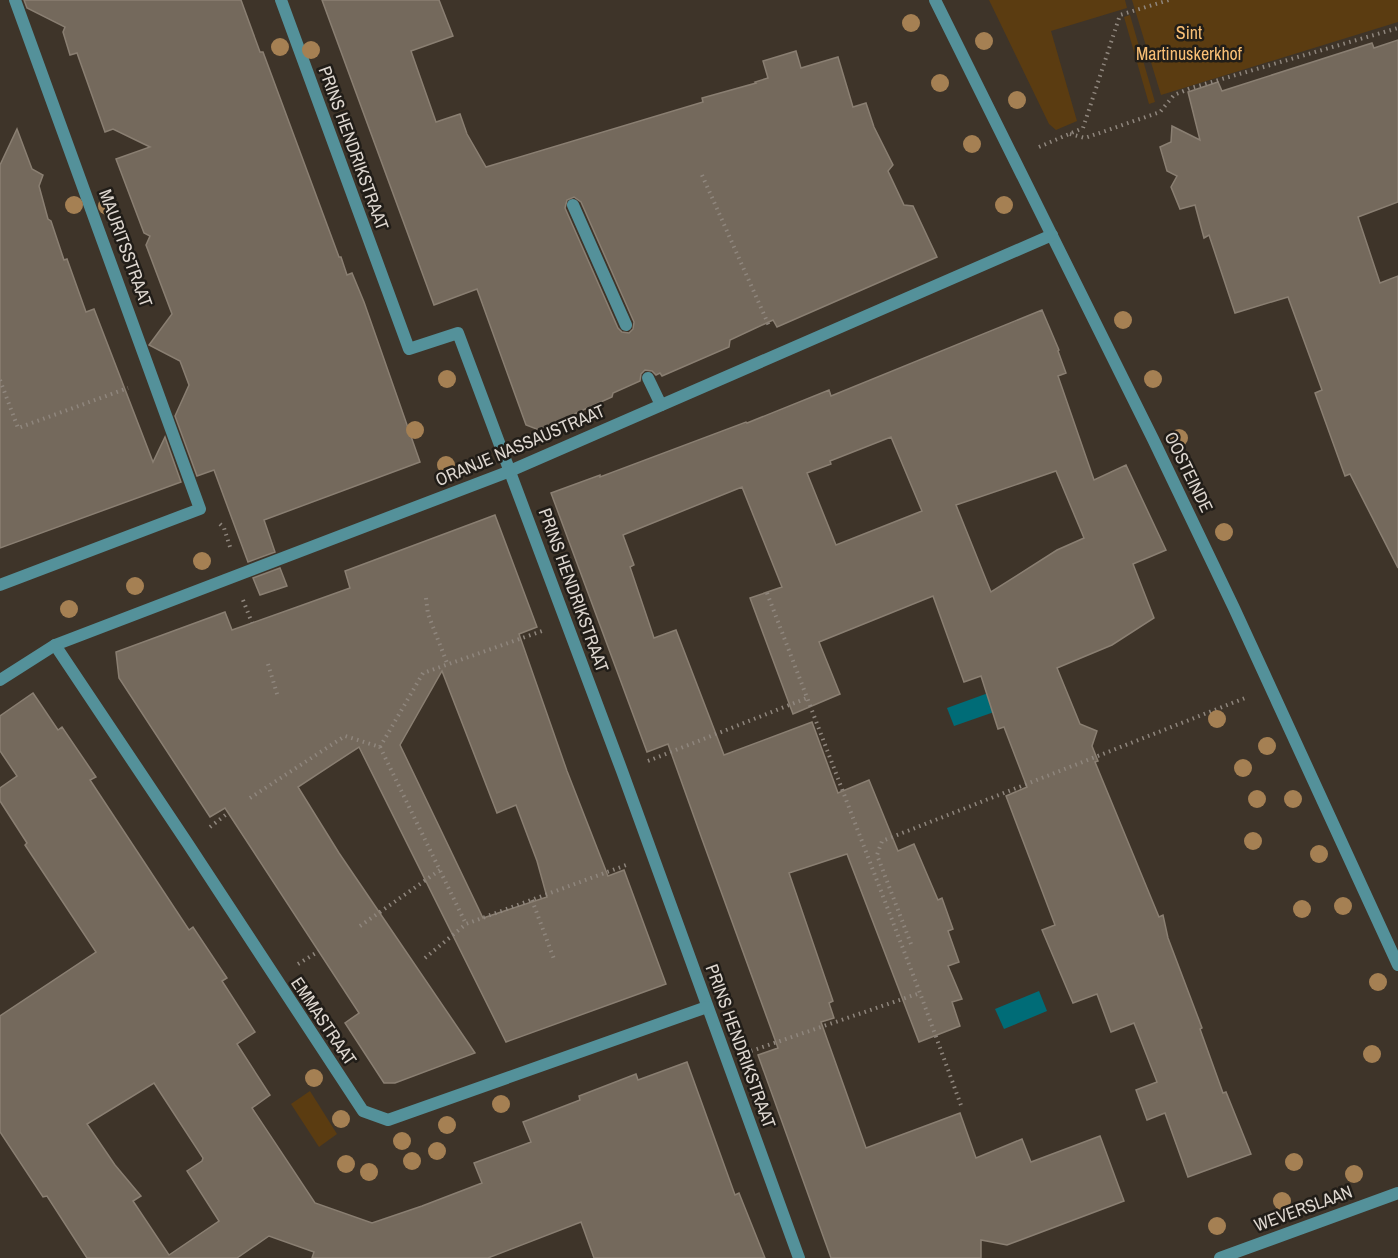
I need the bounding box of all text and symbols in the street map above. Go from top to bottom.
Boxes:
park label: Sint Martinuskerkhof [1136,20,1243,66]
street label: PRINS HENDRIKSTRAAT [313,63,395,233]
street label: MAURITSSTRAAT [93,186,159,310]
street label: ORANJE NASSAUSTRAAT [431,398,609,492]
street label: OOSTEINDE [1159,427,1219,517]
street label: PRINS HENDRIKSTRAAT [533,505,615,675]
street label: PRINS HENDRIKSTRAAT [700,961,782,1131]
street label: EMMASTRAAT [285,972,363,1070]
street label: WEVERSLAAN [1251,1179,1355,1237]

